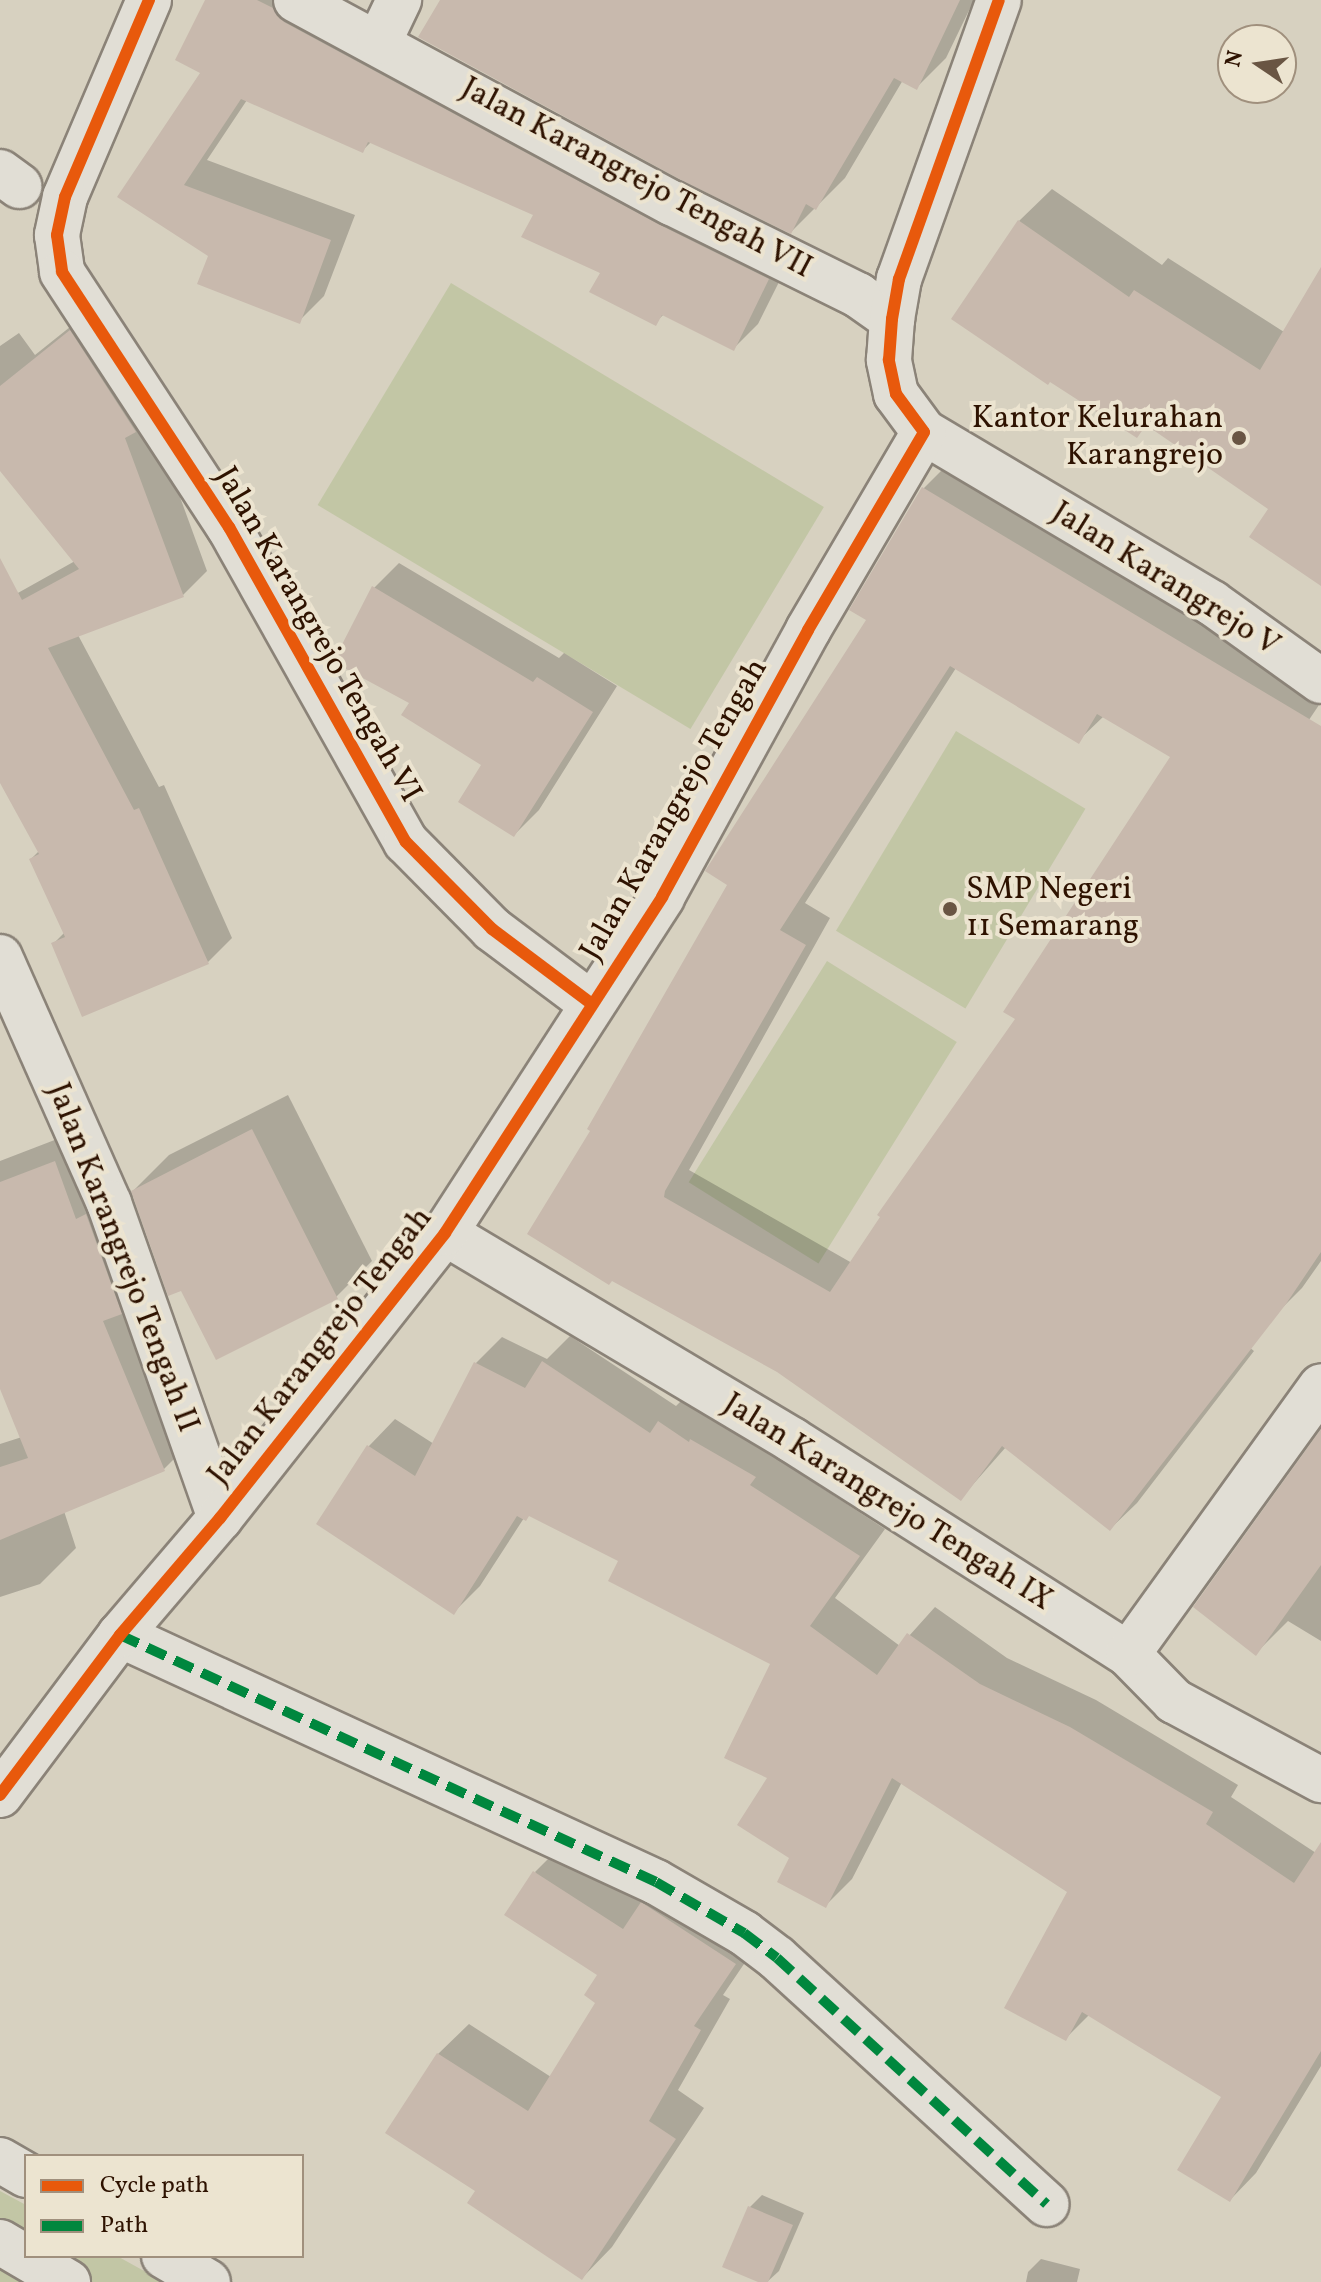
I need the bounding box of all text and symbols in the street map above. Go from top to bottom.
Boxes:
north arrow [1217,24,1297,104]
text: N [1218,48,1252,70]
street label: Jalan Karangrejo Tengah VII [453,70,819,288]
place label: Kantor Kelurahan Karangrejo [972,401,1223,476]
marker: Kantor Kelurahan Karangrejo [1230,429,1248,447]
street label: Jalan Karangrejo Tengah VI [205,460,429,810]
street label: Jalan Karangrejo V [1043,494,1287,666]
street label: Jalan Karangrejo Tengah [573,652,777,968]
place label: SMP Negeri 11 Semarang [966,872,1139,947]
marker: SMP Negeri 11 Semarang [941,900,959,918]
street label: Jalan Karangrejo Tengah II [37,1077,207,1439]
street label: Jalan Karangrejo Tengah [200,1200,442,1494]
street label: Jalan Karangrejo Tengah IX [715,1385,1059,1621]
legend [24,2154,304,2258]
text: Cycle path [100,2169,209,2203]
text: Path [100,2209,148,2243]

